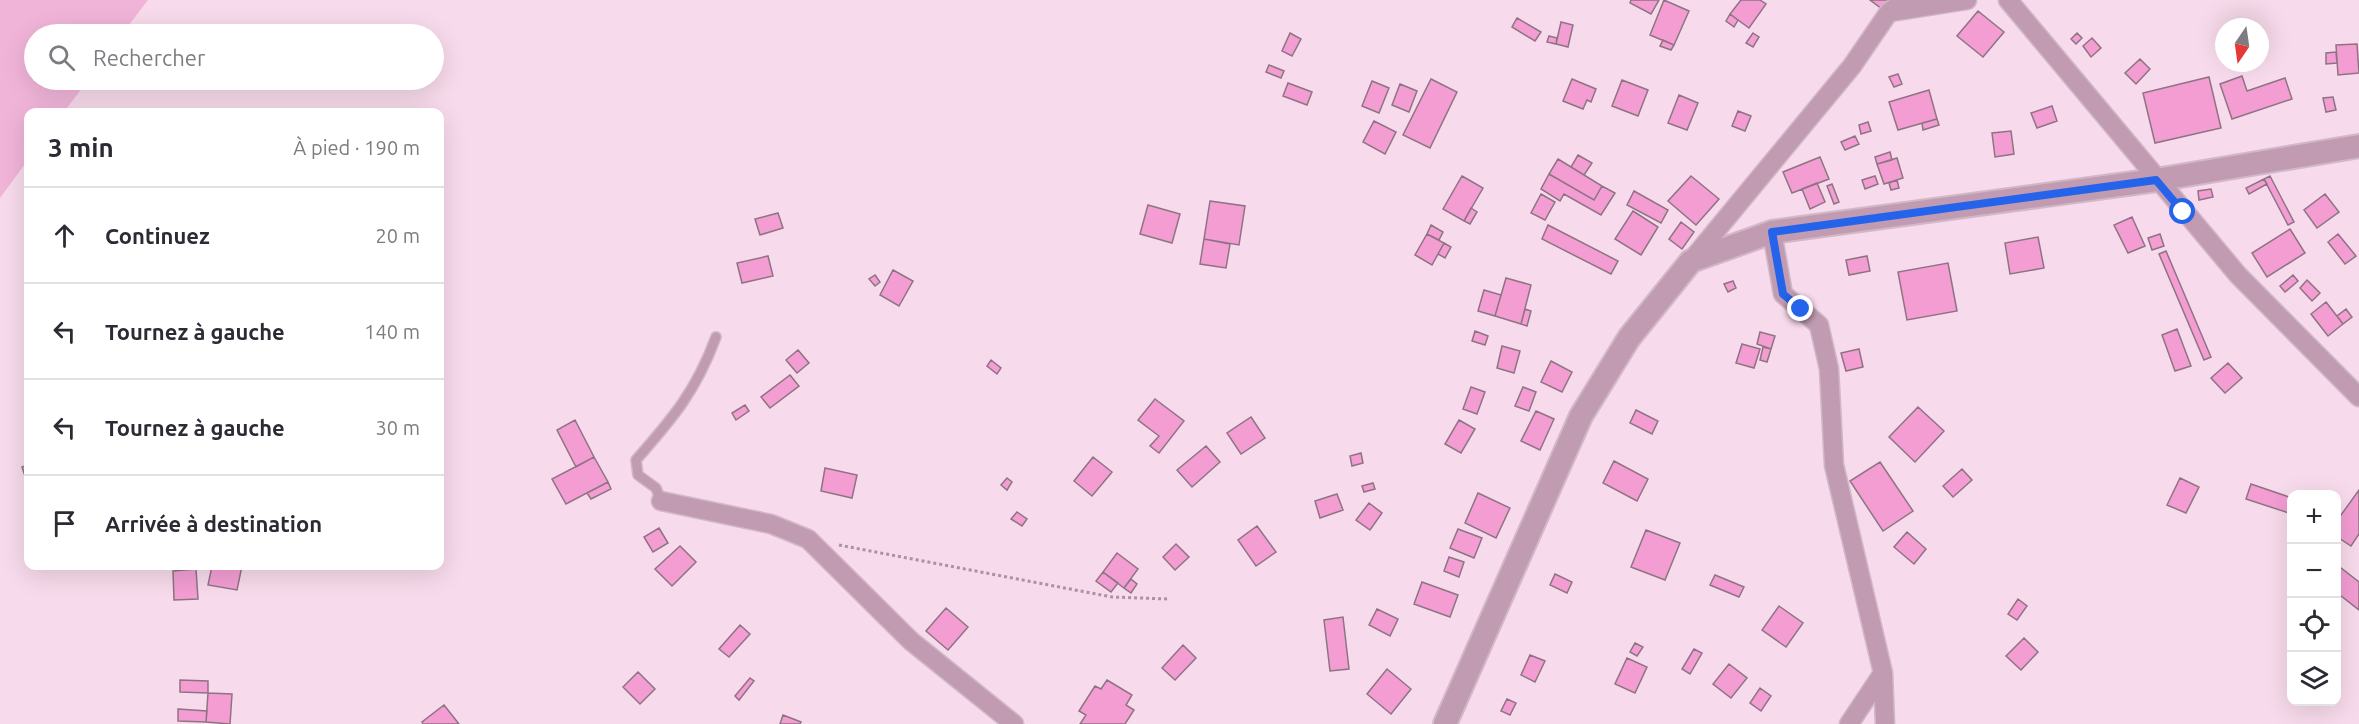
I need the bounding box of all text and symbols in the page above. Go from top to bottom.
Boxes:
north arrow [2215,18,2269,72]
search box [24,24,444,90]
icon: search [45,41,78,74]
text: Rechercher [93,45,205,70]
text: 3 min [48,133,114,162]
text: À pied · 190 m [293,136,420,159]
route start [2169,198,2195,224]
icon: ahead [48,219,81,252]
text: Continuez [105,223,210,248]
text: 20 m [376,224,420,247]
route end [1787,295,1813,321]
icon: left [48,315,81,348]
text: Tournez à gauche [105,319,285,344]
text: 140 m [364,320,420,343]
icon: left [48,411,81,444]
text: Tournez à gauche [105,415,285,440]
text: 30 m [376,416,420,439]
map controls [2287,490,2341,706]
button: + [2287,490,2341,544]
icon: arrive [48,507,81,540]
text: Arrivée à destination [105,511,322,536]
button: − [2287,544,2341,598]
button: locate [2287,598,2341,652]
button: layers [2287,652,2341,706]

